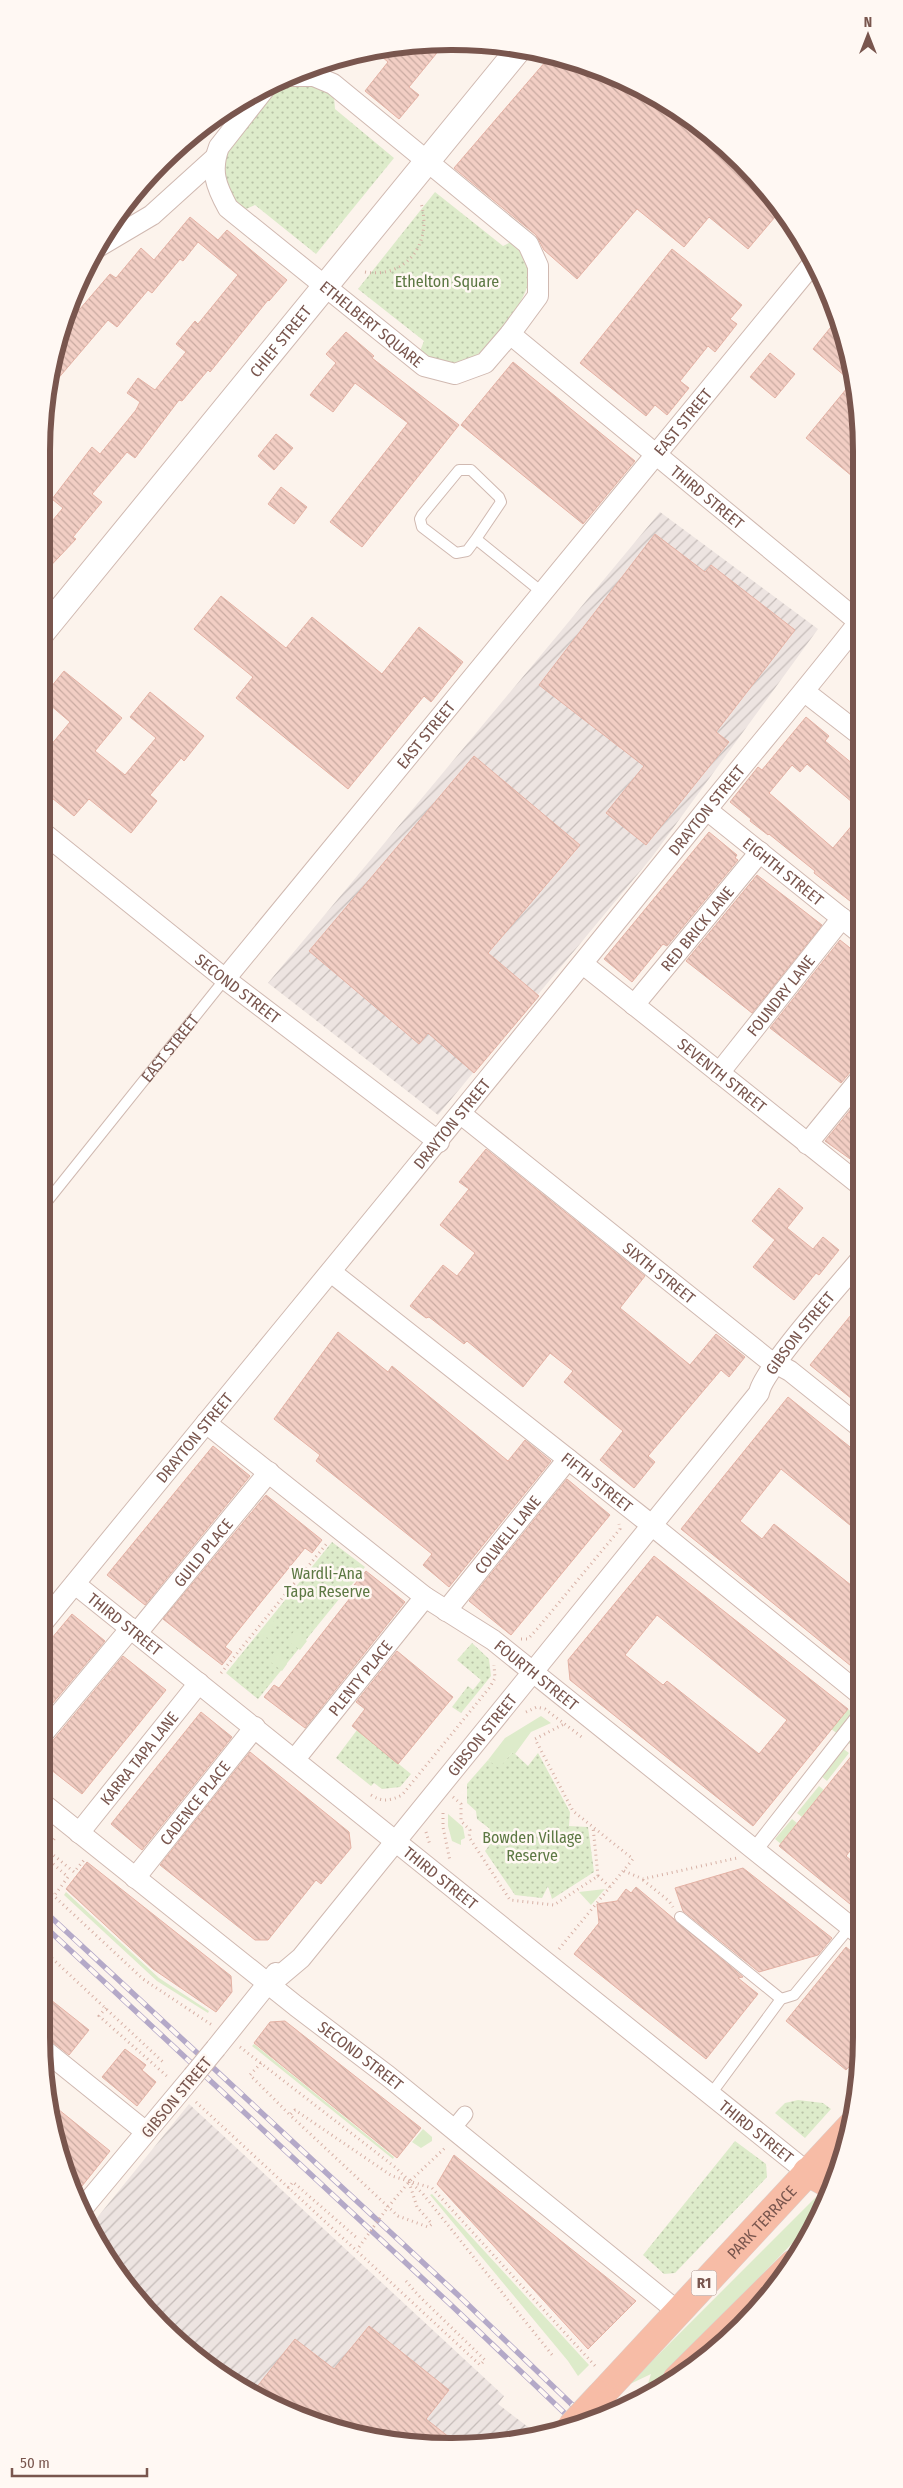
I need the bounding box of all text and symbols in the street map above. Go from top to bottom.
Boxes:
north arrow [843,10,893,60]
text: N [864,14,872,31]
park label: Ethelton Square [395,272,499,291]
street label: ETHELBERT SQUARE [316,277,427,372]
street label: CHIEF STREET [246,302,316,381]
street label: EAST STREET [650,384,716,459]
street label: THIRD STREET [667,462,748,533]
street label: EAST STREET [393,697,459,772]
street label: DRAYTON STREET [665,761,749,859]
street label: EIGHTH STREET [739,834,828,910]
street label: RED BRICK LANE [657,883,738,975]
street label: SECOND STREET [191,950,284,1028]
street label: FOUNDRY LANE [743,951,819,1040]
street label: EAST STREET [137,1010,203,1086]
street label: SEVENTH STREET [674,1034,770,1117]
street label: DRAYTON STREET [410,1075,495,1173]
street label: SIXTH STREET [619,1238,699,1308]
street label: GIBSON STREET [762,1288,839,1378]
street label: DRAYTON STREET [152,1389,237,1487]
street label: FIFTH STREET [557,1449,637,1517]
street label: COLWELL LANE [471,1492,545,1578]
street label: GUILD PLACE [170,1515,237,1591]
park label: Wardli-Ana Tapa Reserve [284,1564,370,1601]
street label: THIRD STREET [84,1589,166,1660]
street label: FOURTH STREET [491,1636,582,1715]
street label: PLENTY PLACE [325,1637,396,1720]
street label: GIBSON STREET [443,1690,521,1780]
street label: KARRA TAPA LANE [96,1708,182,1809]
street label: CADENCE PLACE [156,1757,234,1849]
park label: Bowden Village Reserve [482,1828,582,1865]
street label: THIRD STREET [400,1843,482,1914]
street label: SECOND STREET [314,2017,407,2095]
street label: GIBSON STREET [137,2053,216,2141]
street label: THIRD STREET [715,2096,797,2167]
street label: PARK TERRACE [723,2182,801,2263]
road number: R1 [692,2270,716,2296]
scale bar [12,2446,148,2478]
text: 50 m [20,2454,50,2472]

